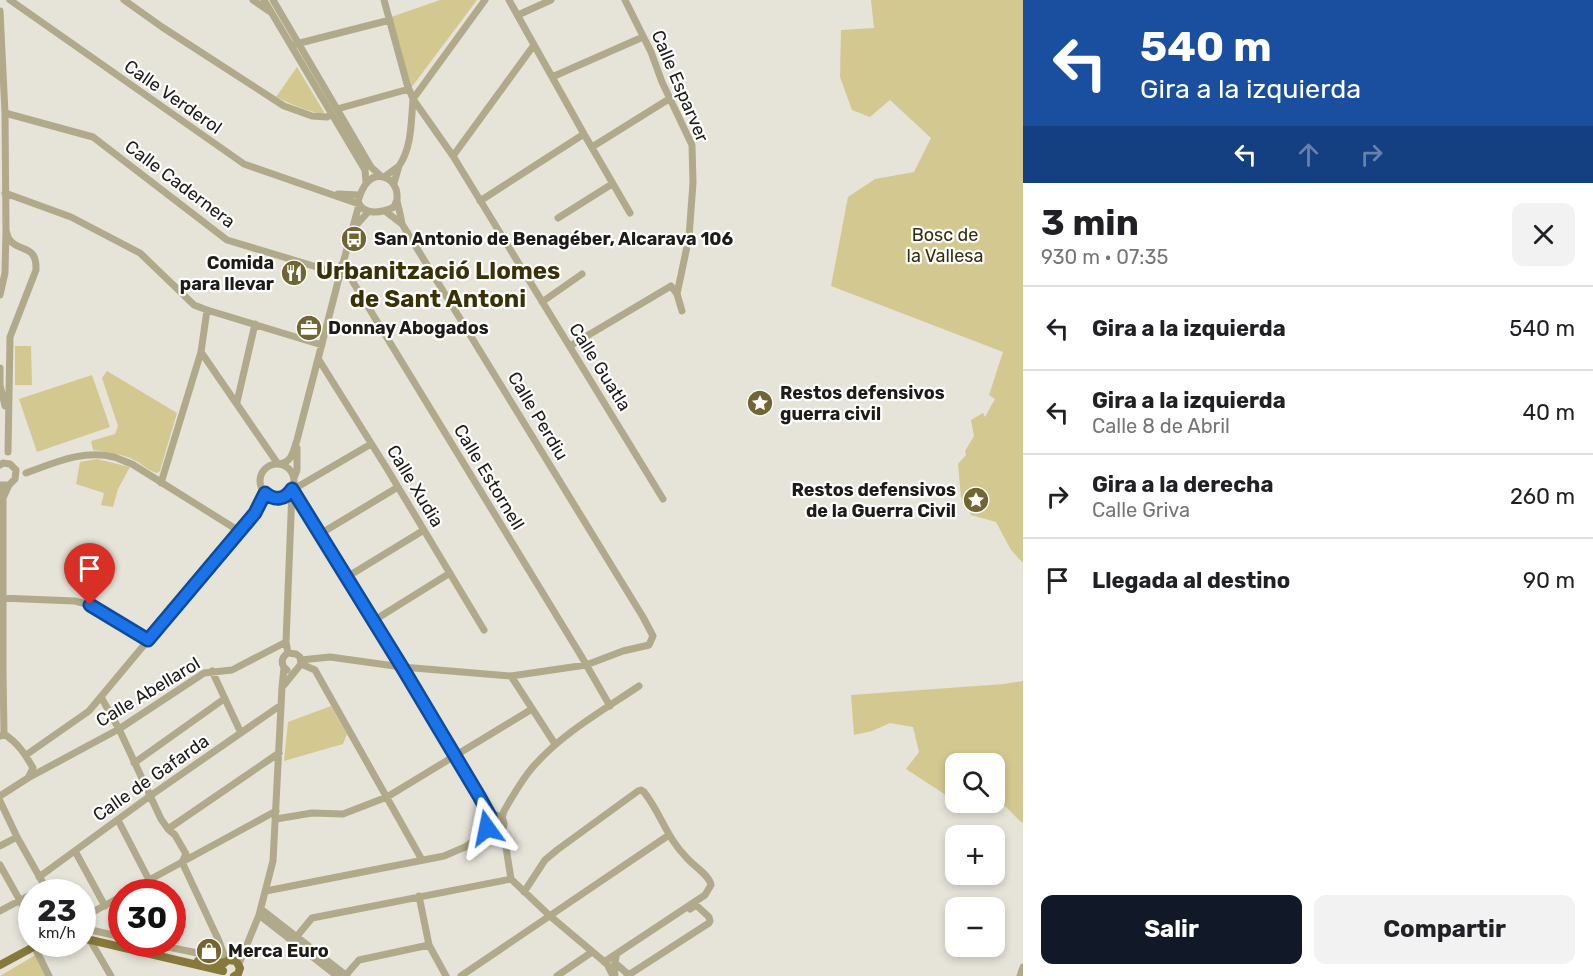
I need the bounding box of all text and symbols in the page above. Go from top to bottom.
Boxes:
text: 540 m [1140,22,1272,72]
icon: left [1041,24,1119,102]
street label: Calle Esparver [647,27,713,145]
street label: Calle Verderol [120,55,226,139]
text: Gira a la izquierda [1140,73,1361,105]
street label: Calle Cadernera [121,135,239,233]
icon: left [1229,138,1262,171]
icon: ahead [1292,138,1325,171]
icon: right [1355,138,1388,171]
text: 3 min [1041,201,1139,244]
button: close [1512,203,1575,266]
bus stop icon: San Antonio de Benagéber, Alcarava 106 [339,224,369,254]
park label: Bosc de la Vallesa [907,224,983,267]
place label: San Antonio de Benagéber, Alcarava 106 [374,228,734,250]
text: 930 m · 07:35 [1041,245,1168,269]
place label: Comida para llevar [180,252,274,295]
district label: Urbanització Llomes de Sant Antoni [316,257,560,313]
restaurant icon: Comida para llevar [279,258,309,288]
icon: left [1041,312,1074,345]
office icon: Donnay Abogados [294,313,324,343]
text: Gira a la izquierda [1092,315,1286,342]
text: 540 m [1509,315,1575,342]
place label: Donnay Abogados [328,317,489,339]
street label: Calle Guatla [564,319,636,415]
street label: Calle Perdiu [503,368,573,464]
place label: Restos defensivos guerra civil [780,382,945,425]
text: Gira a la izquierda [1092,387,1286,414]
place icon: Restos defensivos guerra civil [745,388,775,418]
icon: left [1041,396,1074,429]
text: 40 m [1522,399,1575,426]
text: Calle 8 de Abril [1092,414,1230,438]
street label: Calle Estornell [449,420,529,534]
street label: Calle Xudia [382,441,448,531]
text: Gira a la derecha [1092,471,1273,498]
place label: Restos defensivos de la Guerra Civil [791,479,956,522]
icon: right [1041,480,1074,513]
text: 260 m [1510,483,1575,510]
place icon: Restos defensivos de la Guerra Civil [961,485,991,515]
text: Calle Griva [1092,498,1190,522]
pin [64,543,115,605]
icon: arrive [73,552,106,585]
icon: arrive [1041,564,1074,597]
text: Llegada al destino [1092,567,1290,594]
text: 90 m [1523,567,1575,594]
street label: Calle Abellarol [92,652,204,732]
street label: Calle de Gafarda [89,730,213,826]
map controls [945,753,1005,957]
button: search [945,753,1005,813]
position arrow [455,796,519,860]
button: + [945,825,1005,885]
speed limit sign: 30 [108,879,186,957]
text: 23 [37,893,77,929]
button: Salir [1041,895,1302,964]
button: Compartir [1314,895,1575,964]
button: − [945,897,1005,957]
text: km/h [38,924,76,942]
shop icon: Merca Euro [194,936,224,966]
place label: Merca Euro [228,940,329,962]

